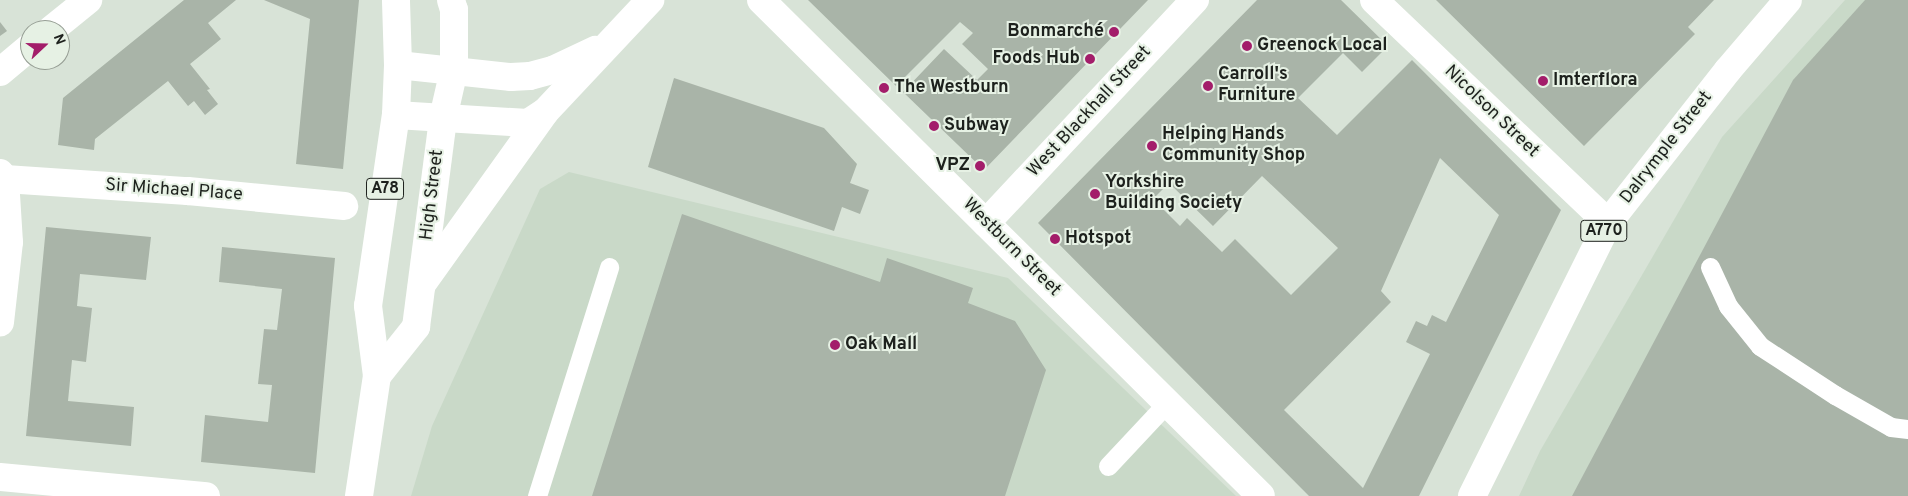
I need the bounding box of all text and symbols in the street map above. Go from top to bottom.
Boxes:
north arrow [20,20,70,70]
place label: Bonmarché [1007,21,1104,43]
marker: Bonmarché [1108,26,1120,38]
text: N [49,32,68,48]
place label: Greenock Local [1257,35,1387,57]
marker: Greenock Local [1241,40,1253,52]
street label: West Blackhall Street [1024,42,1156,182]
place label: Foods Hub [993,48,1080,70]
marker: Foods Hub [1084,53,1096,65]
street label: Nicolson Street [1439,61,1543,163]
place label: Carroll's Furniture [1218,65,1295,108]
place label: Imterflora [1553,70,1638,92]
marker: Imterflora [1537,75,1549,87]
place label: The Westburn [894,77,1009,99]
marker: Carroll's Furniture [1202,80,1214,92]
marker: The Westburn [878,82,890,94]
street label: Dalrymple Street [1616,87,1718,209]
place label: Subway [944,115,1009,137]
marker: Subway [928,120,940,132]
place label: Helping Hands Community Shop [1162,125,1305,168]
marker: Helping Hands Community Shop [1146,140,1158,152]
street label: High Street [417,148,449,242]
place label: VPZ [935,155,970,177]
marker: VPZ [974,160,986,172]
place label: Yorkshire Building Society [1105,173,1242,215]
street label: Sir Michael Place [104,175,244,207]
road number: A78 [365,175,405,202]
marker: Yorkshire Building Society [1089,188,1101,200]
street label: Westburn Street [957,194,1065,302]
road number: A770 [1580,218,1628,245]
place label: Hotspot [1065,228,1131,250]
marker: Hotspot [1049,233,1061,245]
place label: Oak Mall [845,334,917,356]
marker: Oak Mall [829,339,841,351]

